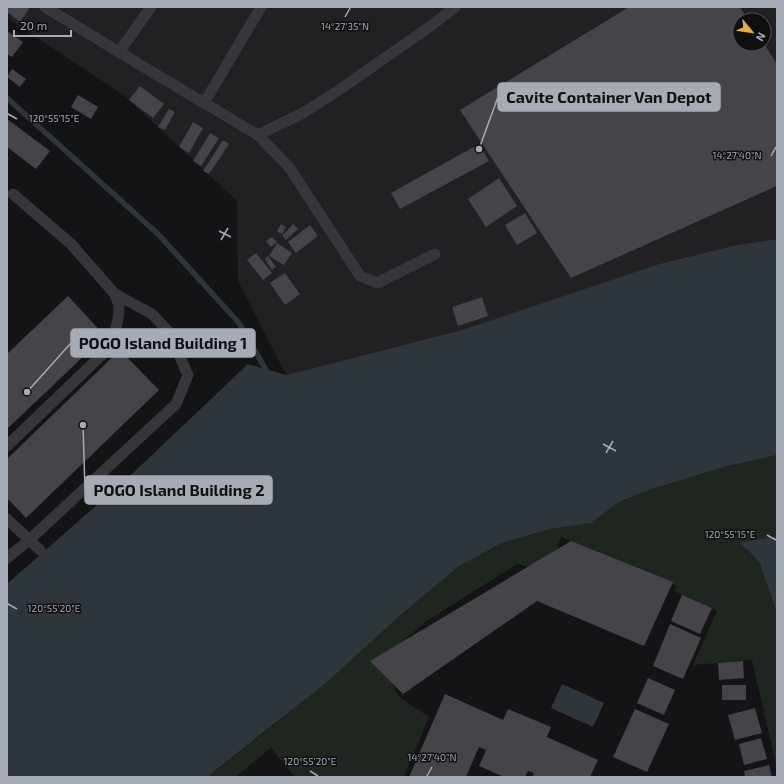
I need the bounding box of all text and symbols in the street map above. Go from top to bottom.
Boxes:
scale bar [14,12,71,38]
north arrow [732,12,772,52]
text: 20 m [20,18,47,32]
text: 14°27'35"N [321,20,369,32]
text: N [754,30,769,44]
callout: Cavite Container Van Depot [498,83,720,111]
text: Cavite Container Van Depot [506,87,712,106]
text: 120°55'15"E [29,112,80,124]
text: 14°27'40"N [712,149,762,161]
callout: POGO Island Building 1 [71,329,255,357]
text: POGO Island Building 1 [79,333,247,352]
callout: POGO Island Building 2 [85,476,272,504]
text: POGO Island Building 2 [94,480,264,499]
text: 120°55'15"E [705,528,756,540]
text: 120°55'20"E [28,602,81,614]
text: 14°27'40"N [407,751,457,763]
text: 120°55'20"E [284,755,337,767]

